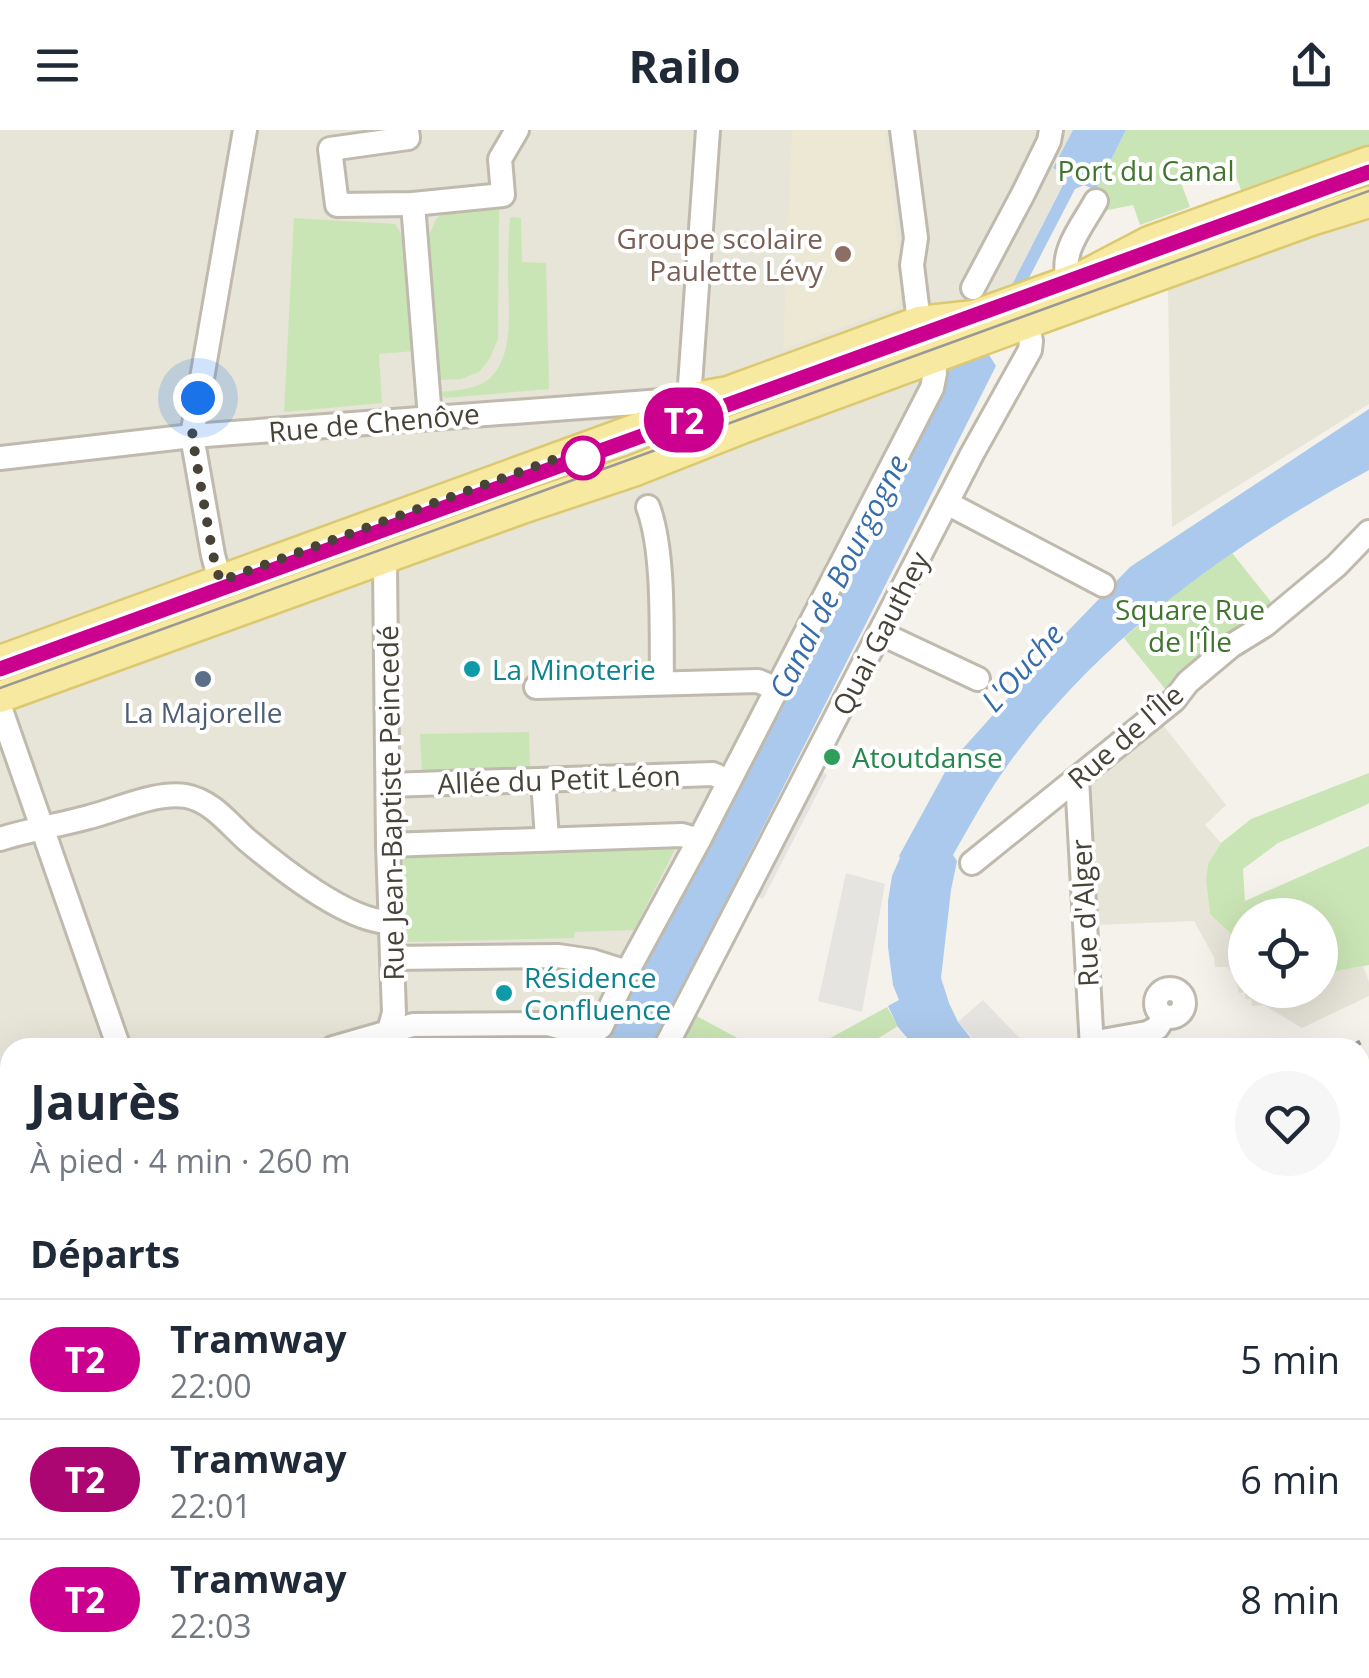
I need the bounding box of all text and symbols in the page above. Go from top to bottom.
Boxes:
text: Railo [628,35,741,96]
icon: menu [30,38,85,93]
icon: share [1284,38,1339,93]
park label: Port du Canal [1058,151,1234,189]
place label: Groupe scolaire Paulette Lévy [617,219,824,289]
marker: Groupe scolaire Paulette Lévy [832,243,854,265]
your location [173,373,223,423]
line badge: T2 [639,388,729,452]
street label: Rue de Chenôve [267,394,481,450]
text: T2 [664,397,704,444]
unlabelled marker [562,437,604,479]
water label: Canal de Bourgogne [759,447,917,705]
street label: Quai Gauthey [822,544,938,721]
park label: Square Rue de l'Île [1115,590,1265,660]
water label: L'Ouche [971,614,1073,720]
street label: Rue Jean-Baptiste Peincedé [368,625,412,981]
place label: La Minoterie [492,650,656,688]
marker: La Minoterie [461,658,483,680]
marker: La Majorelle [192,668,214,690]
street label: Rue de l'Île [1059,675,1191,797]
place label: La Majorelle [123,693,283,731]
place label: Atoutdanse [852,738,1003,776]
marker: Atoutdanse [821,746,843,768]
street label: Allée du Petit Léon [437,756,681,802]
street label: Rue d'Alger [1061,838,1107,988]
map controls [1228,898,1338,1008]
button: locate [1228,898,1338,1008]
place label: Résidence Confluence [524,958,671,1028]
marker: Résidence Confluence [493,982,515,1004]
text: Jaurès [30,1069,180,1134]
button: heart [1235,1071,1340,1176]
text: À pied · 4 min · 260 m [30,1139,351,1182]
text: Départs [30,1227,180,1279]
text: Tramway [170,1312,347,1364]
text: 5 min [1240,1333,1340,1385]
text: T2 [65,1336,105,1383]
text: 22:00 [170,1364,252,1407]
text: Tramway [170,1432,347,1484]
text: 6 min [1240,1453,1340,1505]
text: T2 [65,1456,105,1503]
text: 22:01 [170,1484,252,1527]
text: Tramway [170,1552,347,1604]
text: 8 min [1240,1573,1340,1625]
text: T2 [65,1576,105,1623]
text: 22:03 [170,1604,252,1647]

